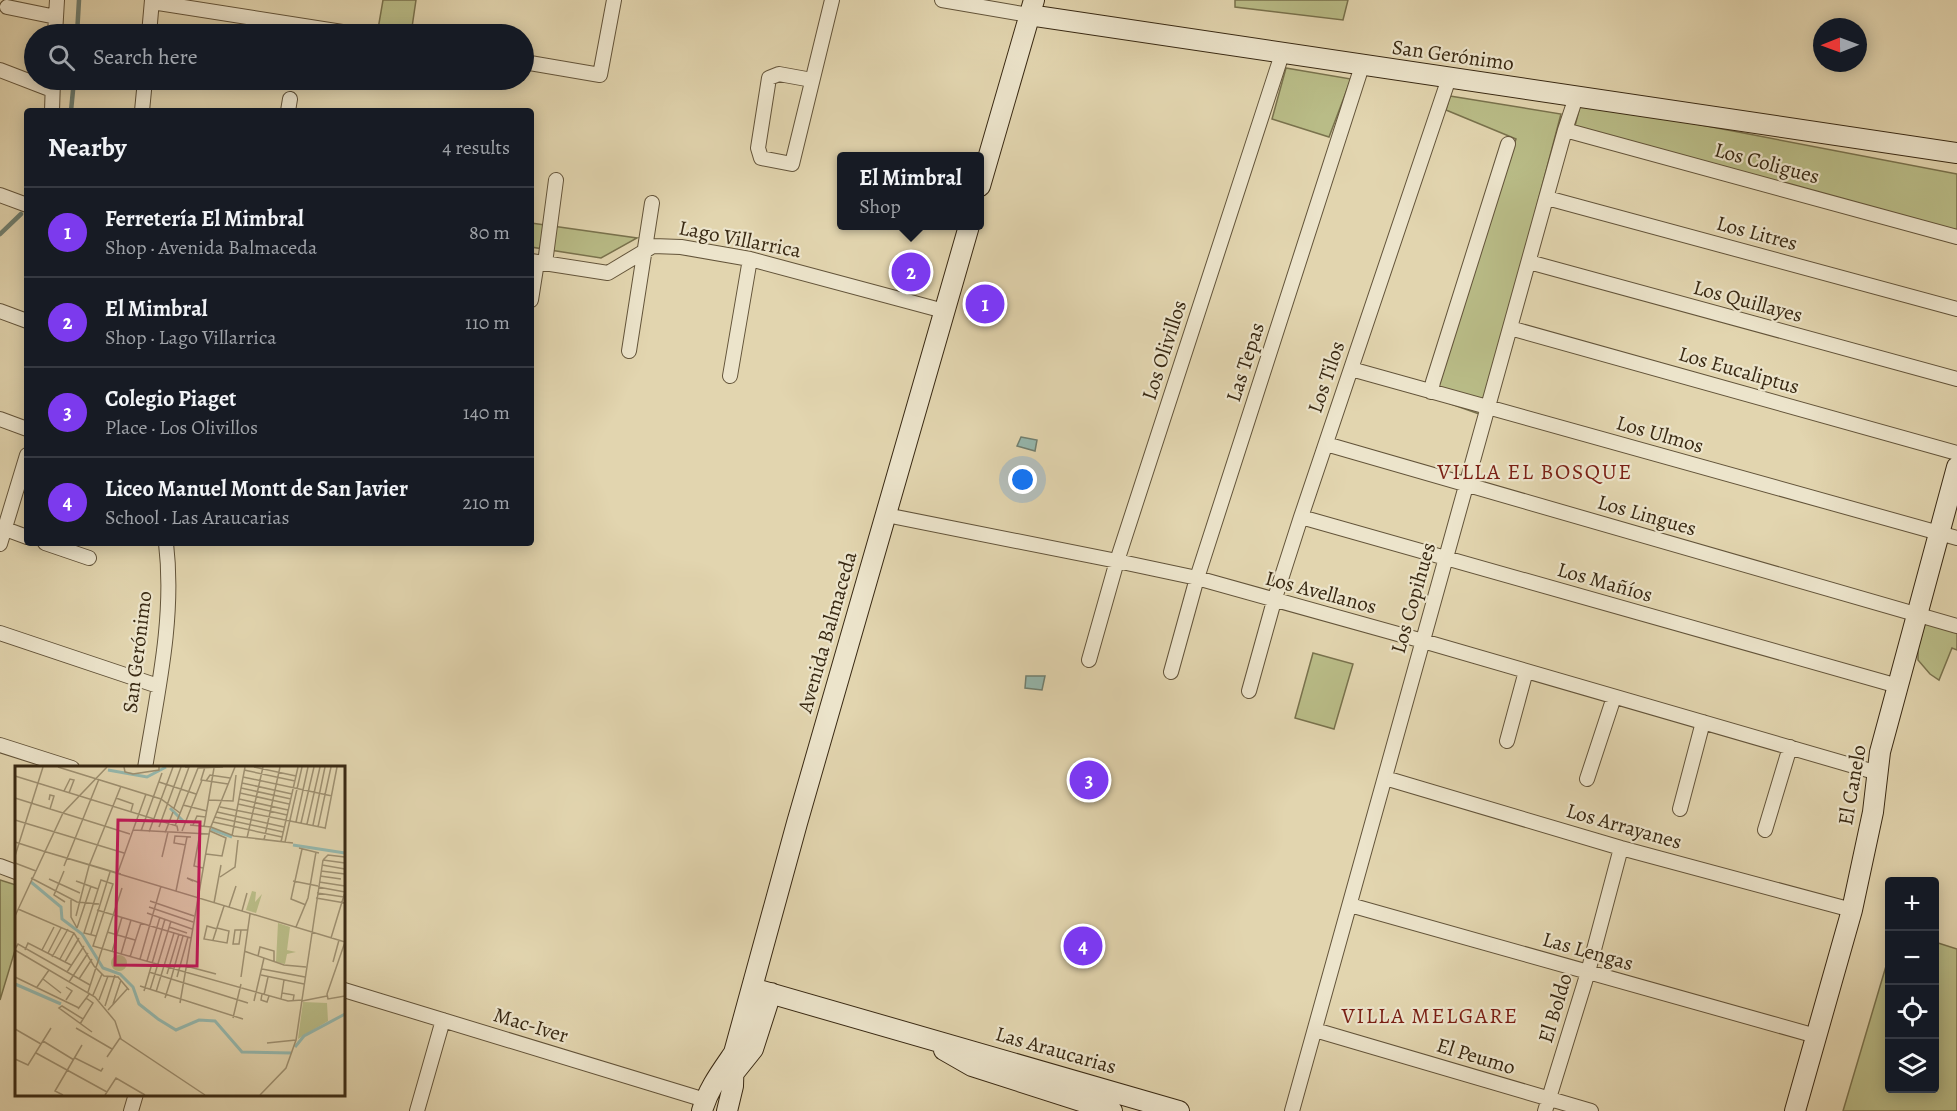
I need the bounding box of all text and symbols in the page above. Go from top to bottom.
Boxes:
north arrow [1813,18,1867,72]
search box [24,24,534,90]
street label: San Gerónimo [1390,33,1516,77]
icon: search [45,41,78,74]
text: Search here [93,42,198,72]
text: Nearby [48,130,127,165]
text: 4 results [442,134,510,161]
street label: Los Coligues [1711,136,1823,190]
popup [837,152,984,230]
text: El Mimbral [859,163,962,193]
text: Shop [859,193,901,220]
text: Ferretería El Mimbral [105,204,304,234]
street label: Los Litres [1713,209,1801,257]
street label: Lago Villarrica [676,213,804,265]
text: 1 [64,219,71,246]
text: 80 m [469,219,510,246]
text: Shop · Avenida Balmaceda [105,234,317,261]
pin: 2 [892,250,930,294]
street label: Los Quillayes [1690,273,1806,329]
pin: 1 [966,282,1004,326]
text: El Mimbral [105,294,208,324]
street label: Los Olivillos [1135,296,1193,404]
text: 2 [63,309,72,336]
text: 110 m [465,309,510,336]
street label: Las Tepas [1219,319,1271,405]
text: Shop · Lago Villarrica [105,324,277,351]
street label: Los Tilos [1301,337,1351,417]
street label: Los Eucaliptus [1675,339,1803,401]
text: Colegio Piaget [105,384,236,414]
text: 3 [63,399,72,426]
text: 140 m [463,399,510,426]
street label: Los Ulmos [1613,408,1707,460]
text: Place · Los Olivillos [105,414,258,441]
district label: VILLA EL BOSQUE [1436,457,1633,487]
your location [1008,465,1037,494]
text: Liceo Manuel Montt de San Javier [105,474,408,504]
street label: Los Lingues [1594,488,1700,542]
text: 4 [63,489,72,516]
text: 210 m [462,489,510,516]
text: School · Las Araucarias [105,504,290,531]
street label: Los Copihues [1384,539,1442,657]
street label: Avenida Balmaceda [790,548,863,717]
street label: Los Mañíos [1554,555,1656,609]
street label: Los Avellanos [1262,564,1380,620]
street label: San Gerónimo [116,589,158,715]
street label: El Canelo [1831,743,1873,827]
pin: 3 [1070,758,1108,802]
inset map [15,766,345,1096]
street label: Los Arrayanes [1563,796,1685,856]
map controls [1885,877,1939,1093]
button: + [1885,877,1939,931]
pin: 4 [1064,924,1102,968]
street label: Las Lengas [1539,925,1637,977]
button: − [1885,931,1939,985]
street label: El Boldo [1531,970,1579,1046]
button: locate [1885,985,1939,1039]
street label: Mac-Iver [490,1000,572,1050]
district label: VILLA MELGARE [1340,1001,1519,1031]
street label: Las Araucarias [992,1019,1120,1081]
street label: El Peumo [1433,1031,1519,1081]
button: layers [1885,1039,1939,1093]

